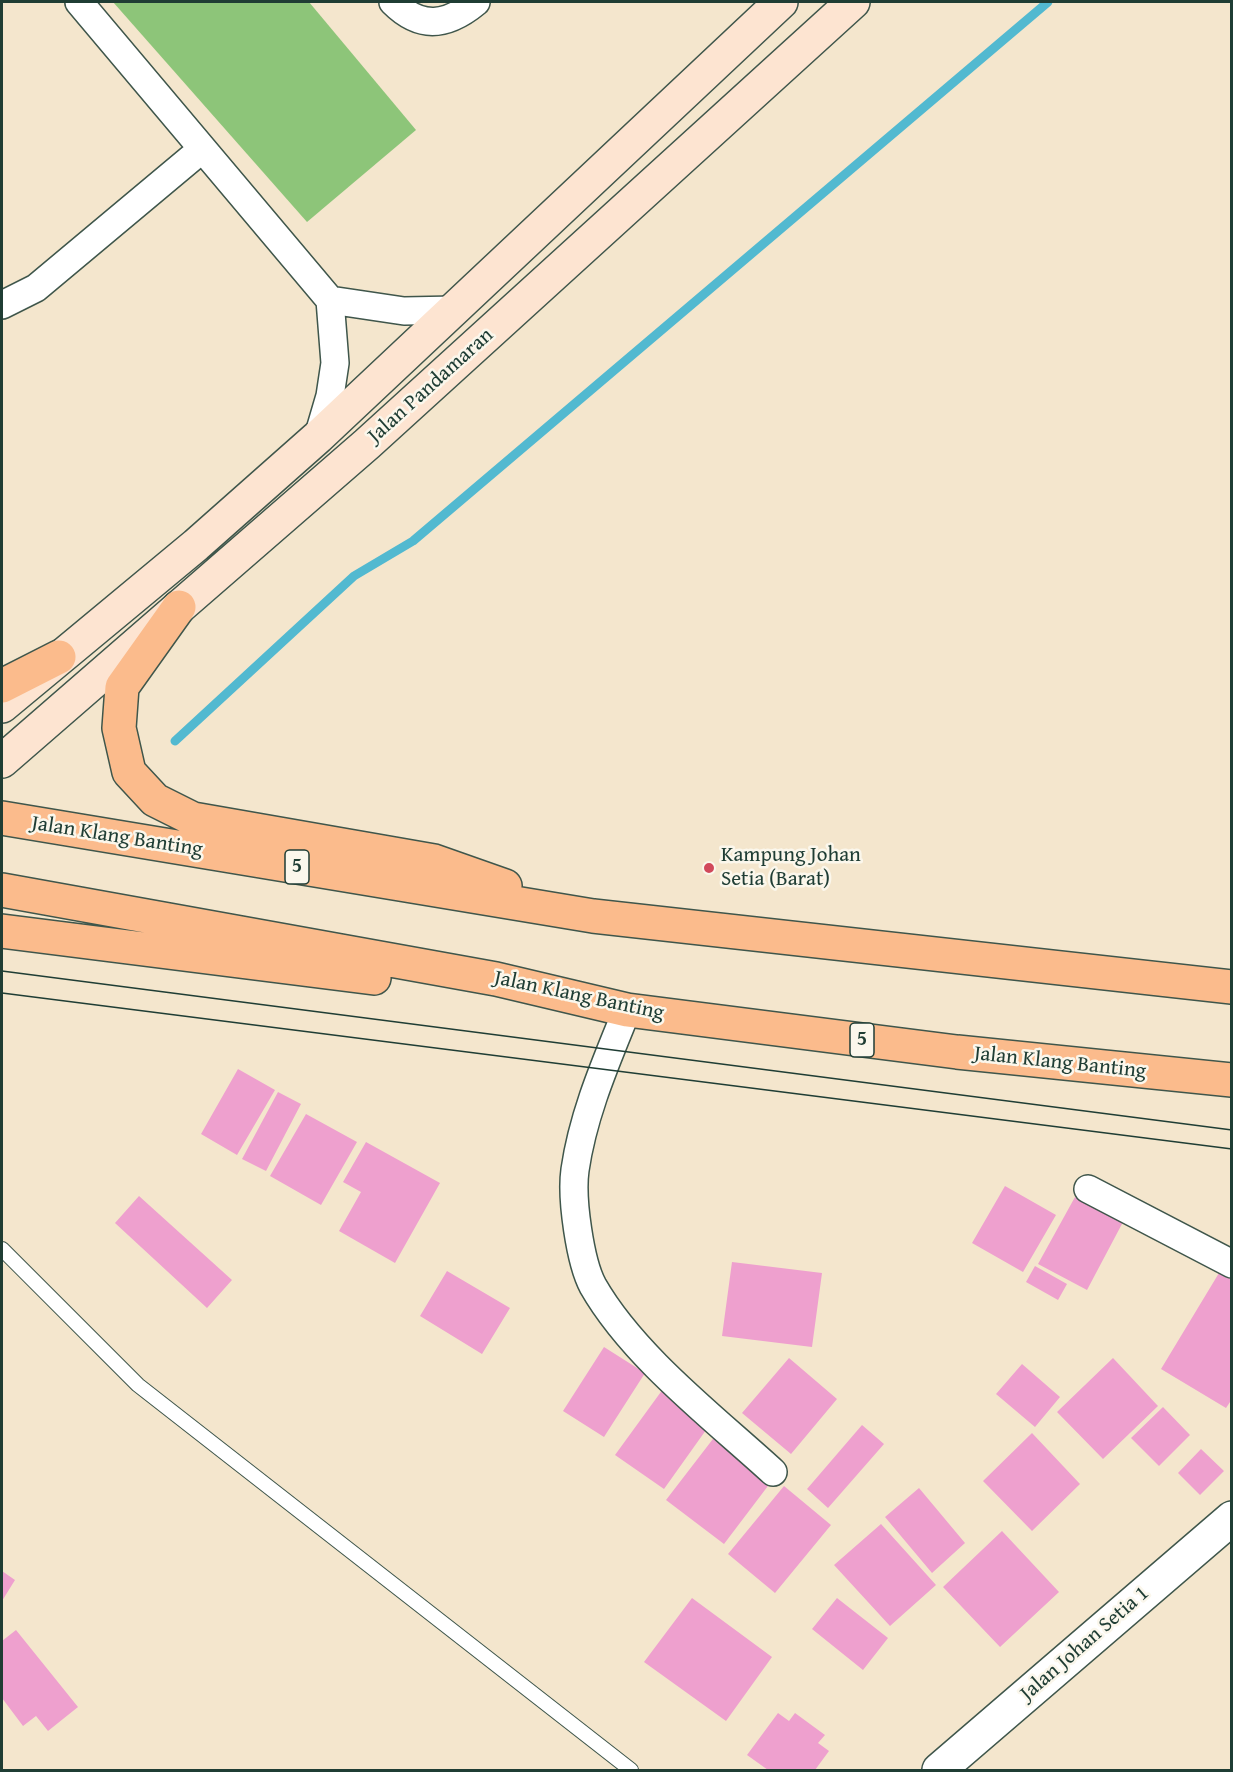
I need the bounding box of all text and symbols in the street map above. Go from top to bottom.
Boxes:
street label: Jalan Pandamaran [363,323,499,449]
street label: Jalan Klang Banting [30,811,204,863]
place label: Kampung Johan Setia (Barat) [721,843,861,893]
road number: 5 [285,850,309,884]
marker: Kampung Johan Setia (Barat) [702,861,716,875]
street label: Jalan Klang Banting [492,966,666,1026]
road number: 5 [850,1023,874,1057]
street label: Jalan Klang Banting [973,1041,1147,1085]
street label: Jalan Johan Setia 1 [1015,1581,1155,1707]

